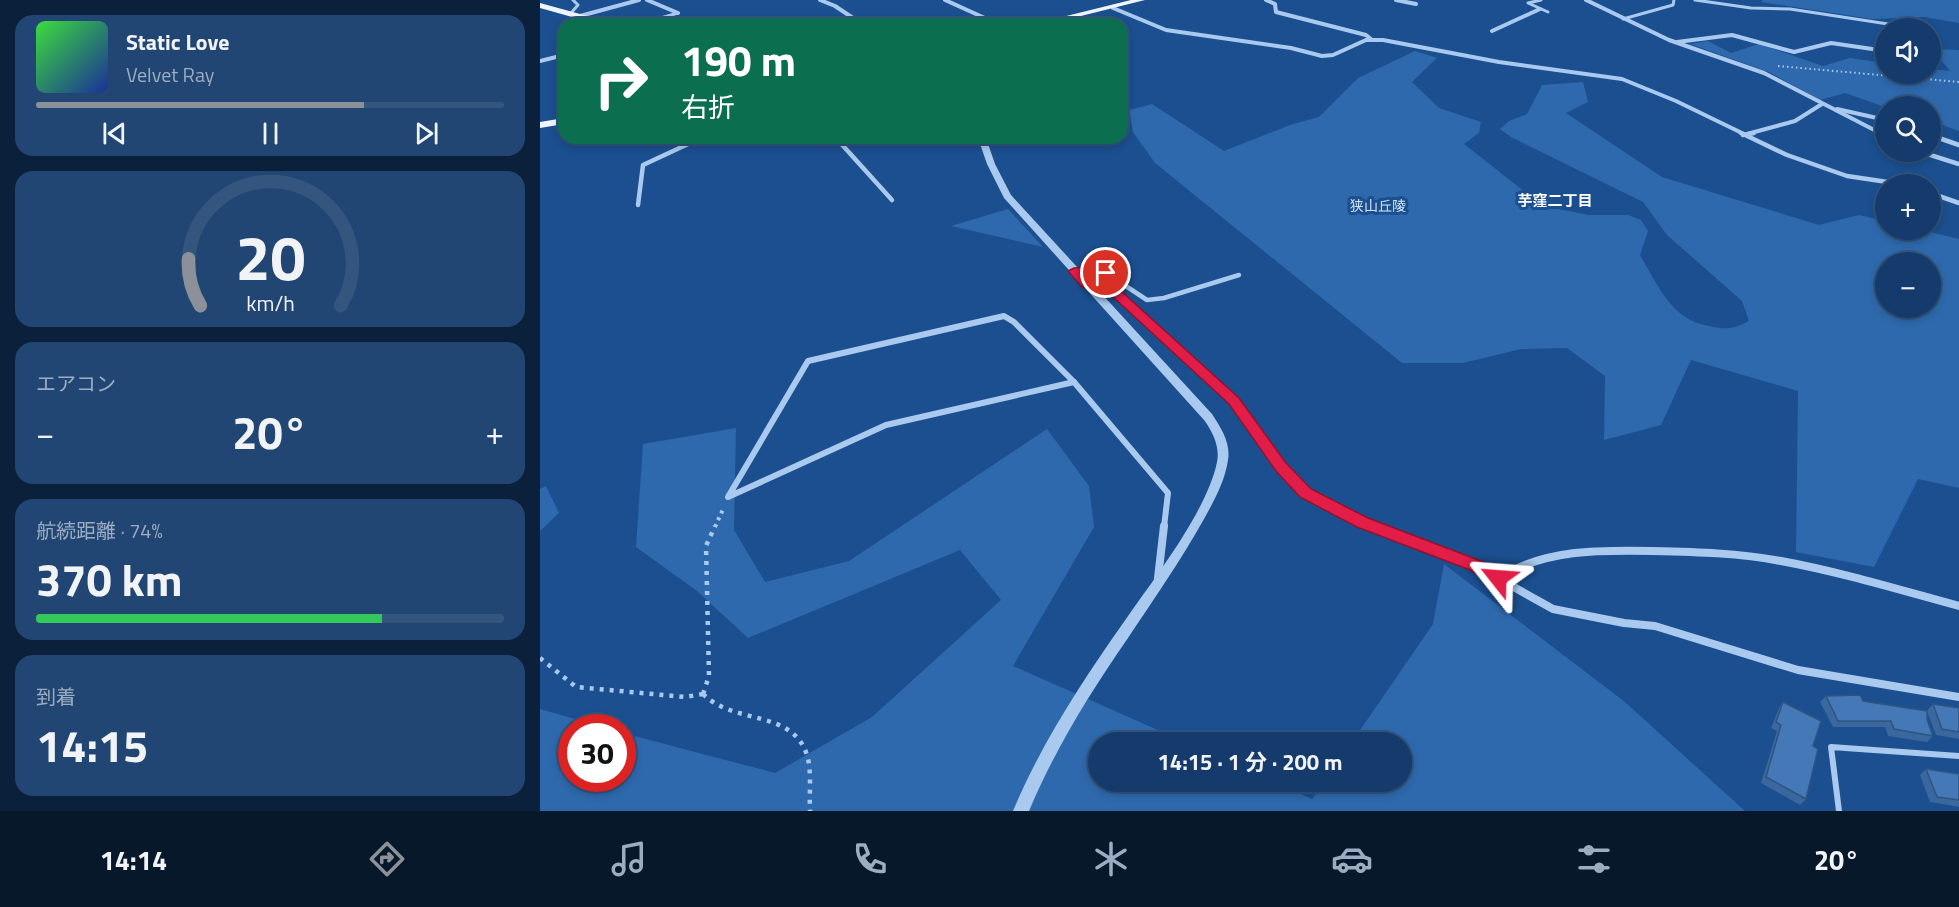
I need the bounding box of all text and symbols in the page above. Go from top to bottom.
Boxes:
map controls [1875,18,1941,318]
button: sound [1875,18,1941,84]
text: Static Love [126,25,229,59]
text: 190 m [681,28,796,92]
icon: right [582,42,660,120]
text: Velvet Ray [126,59,215,90]
text: 右折 [681,86,735,127]
button: search [1875,96,1941,162]
icon: previous [98,117,131,150]
icon: pause [254,117,287,150]
icon: next [410,117,443,150]
button: + [1875,174,1941,240]
district label: 芋窪二丁目 [1517,189,1593,212]
park label: 狭山丘陵 [1350,195,1406,216]
text: 20 [235,209,305,304]
pin [1080,247,1131,298]
button: − [1875,252,1941,318]
icon: arrive [1089,256,1122,289]
text: km/h [246,288,294,320]
text: エアコン [36,368,116,399]
text: 20° [232,398,308,466]
text: − [36,408,54,458]
text: + [486,408,504,458]
text: 航続距離 · 74% [36,515,163,546]
text: 370 km [36,545,182,613]
position arrow [1466,546,1530,610]
text: 到着 [36,681,76,712]
text: 14:15 [36,711,148,779]
speed limit sign: 30 [558,714,636,792]
text: 14:15 · 1 分 · 200 m [1158,745,1342,779]
icon: directions [366,838,408,880]
icon: music [608,838,650,880]
icon: phone [849,838,891,880]
icon: climate [1090,838,1132,880]
icon: car [1331,838,1373,880]
icon: filters [1573,838,1615,880]
text: 14:14 [100,839,167,880]
text: 20° [1814,839,1859,880]

